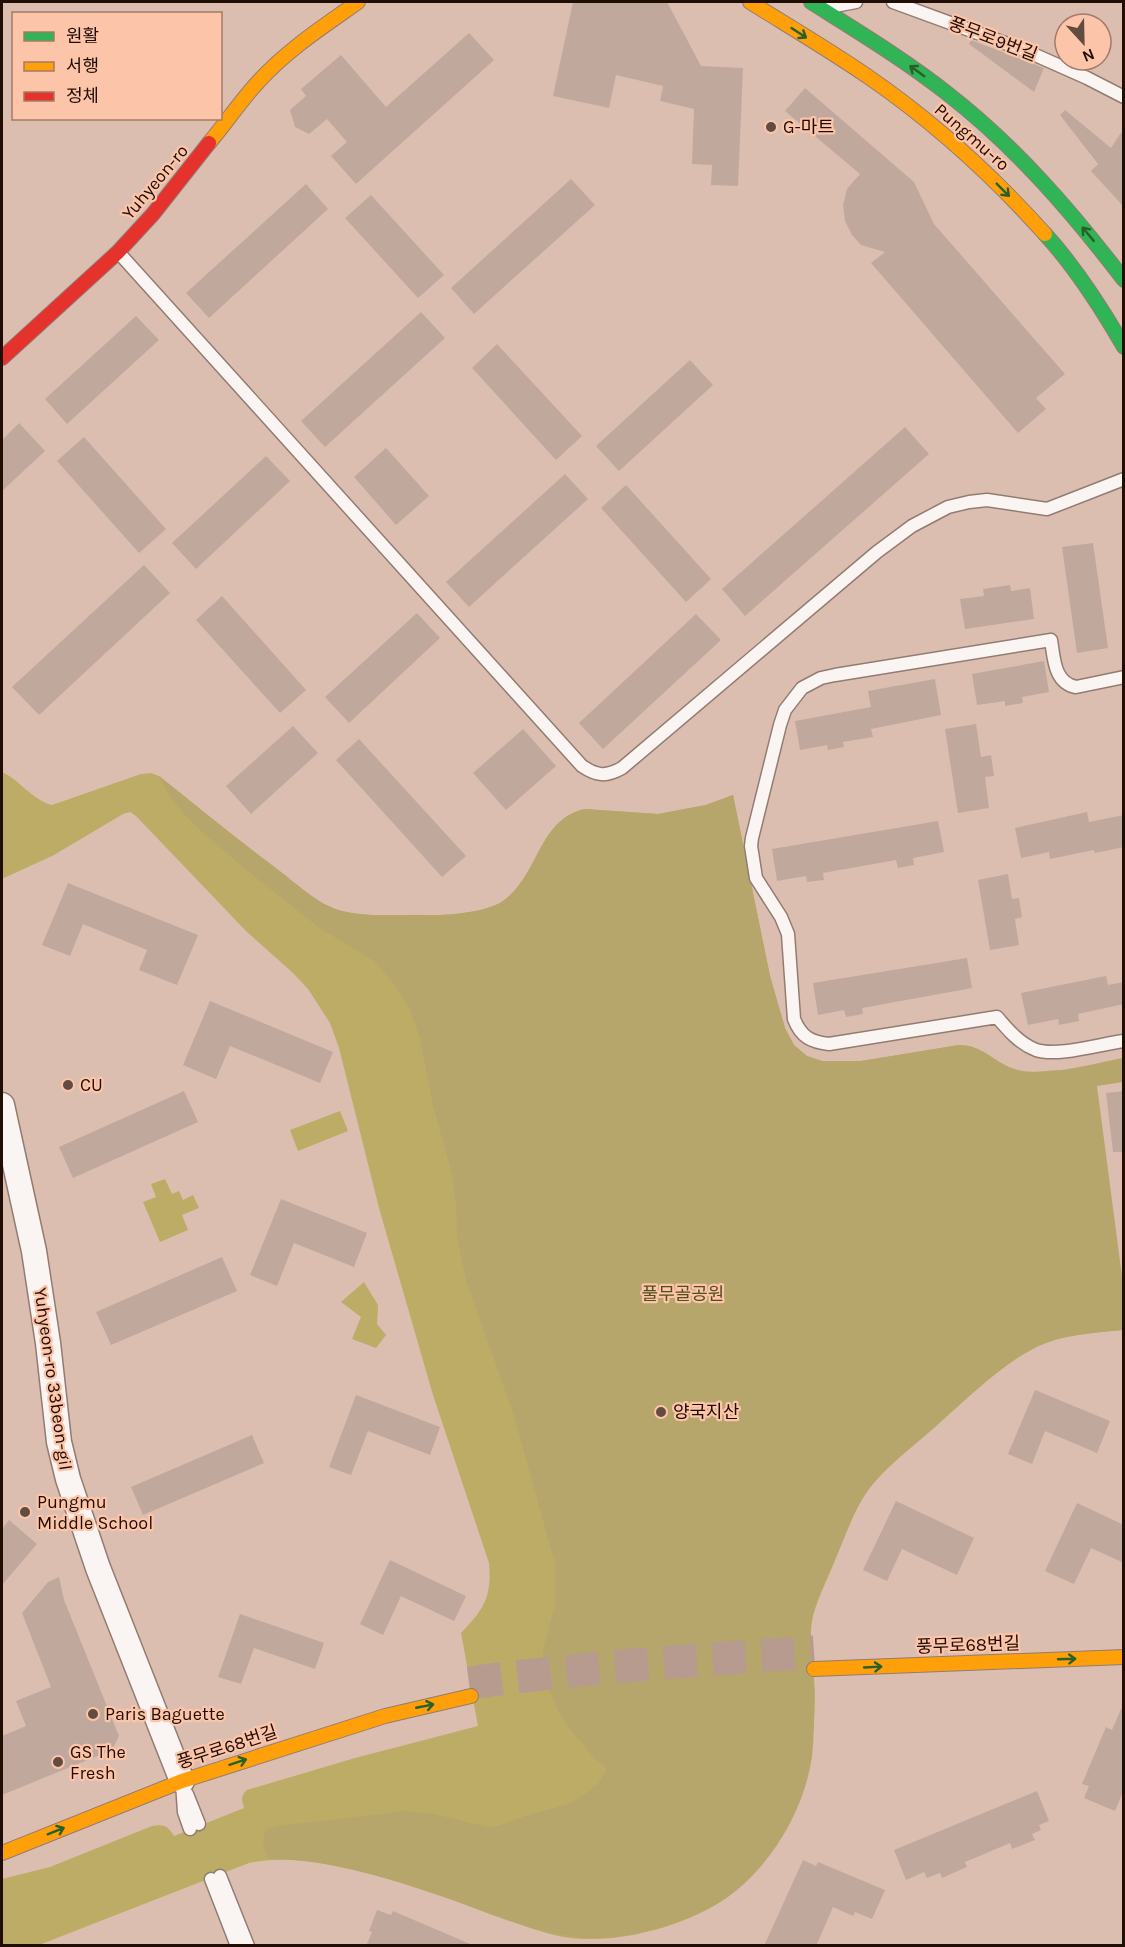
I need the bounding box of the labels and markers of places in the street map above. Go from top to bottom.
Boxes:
place label: G-마트 [783,116,834,138]
marker: G-마트 [764,120,778,134]
place label: CU [80,1074,103,1096]
marker: CU [61,1078,75,1092]
place label: 양국지산 [673,1401,739,1423]
marker: 양국지산 [654,1405,668,1419]
place label: Pungmu Middle School [37,1491,153,1534]
marker: Pungmu Middle School [18,1505,32,1519]
place label: Paris Baguette [105,1703,225,1725]
marker: Paris Baguette [86,1707,100,1721]
place label: GS The Fresh [70,1741,126,1784]
marker: GS The Fresh [51,1755,65,1769]

